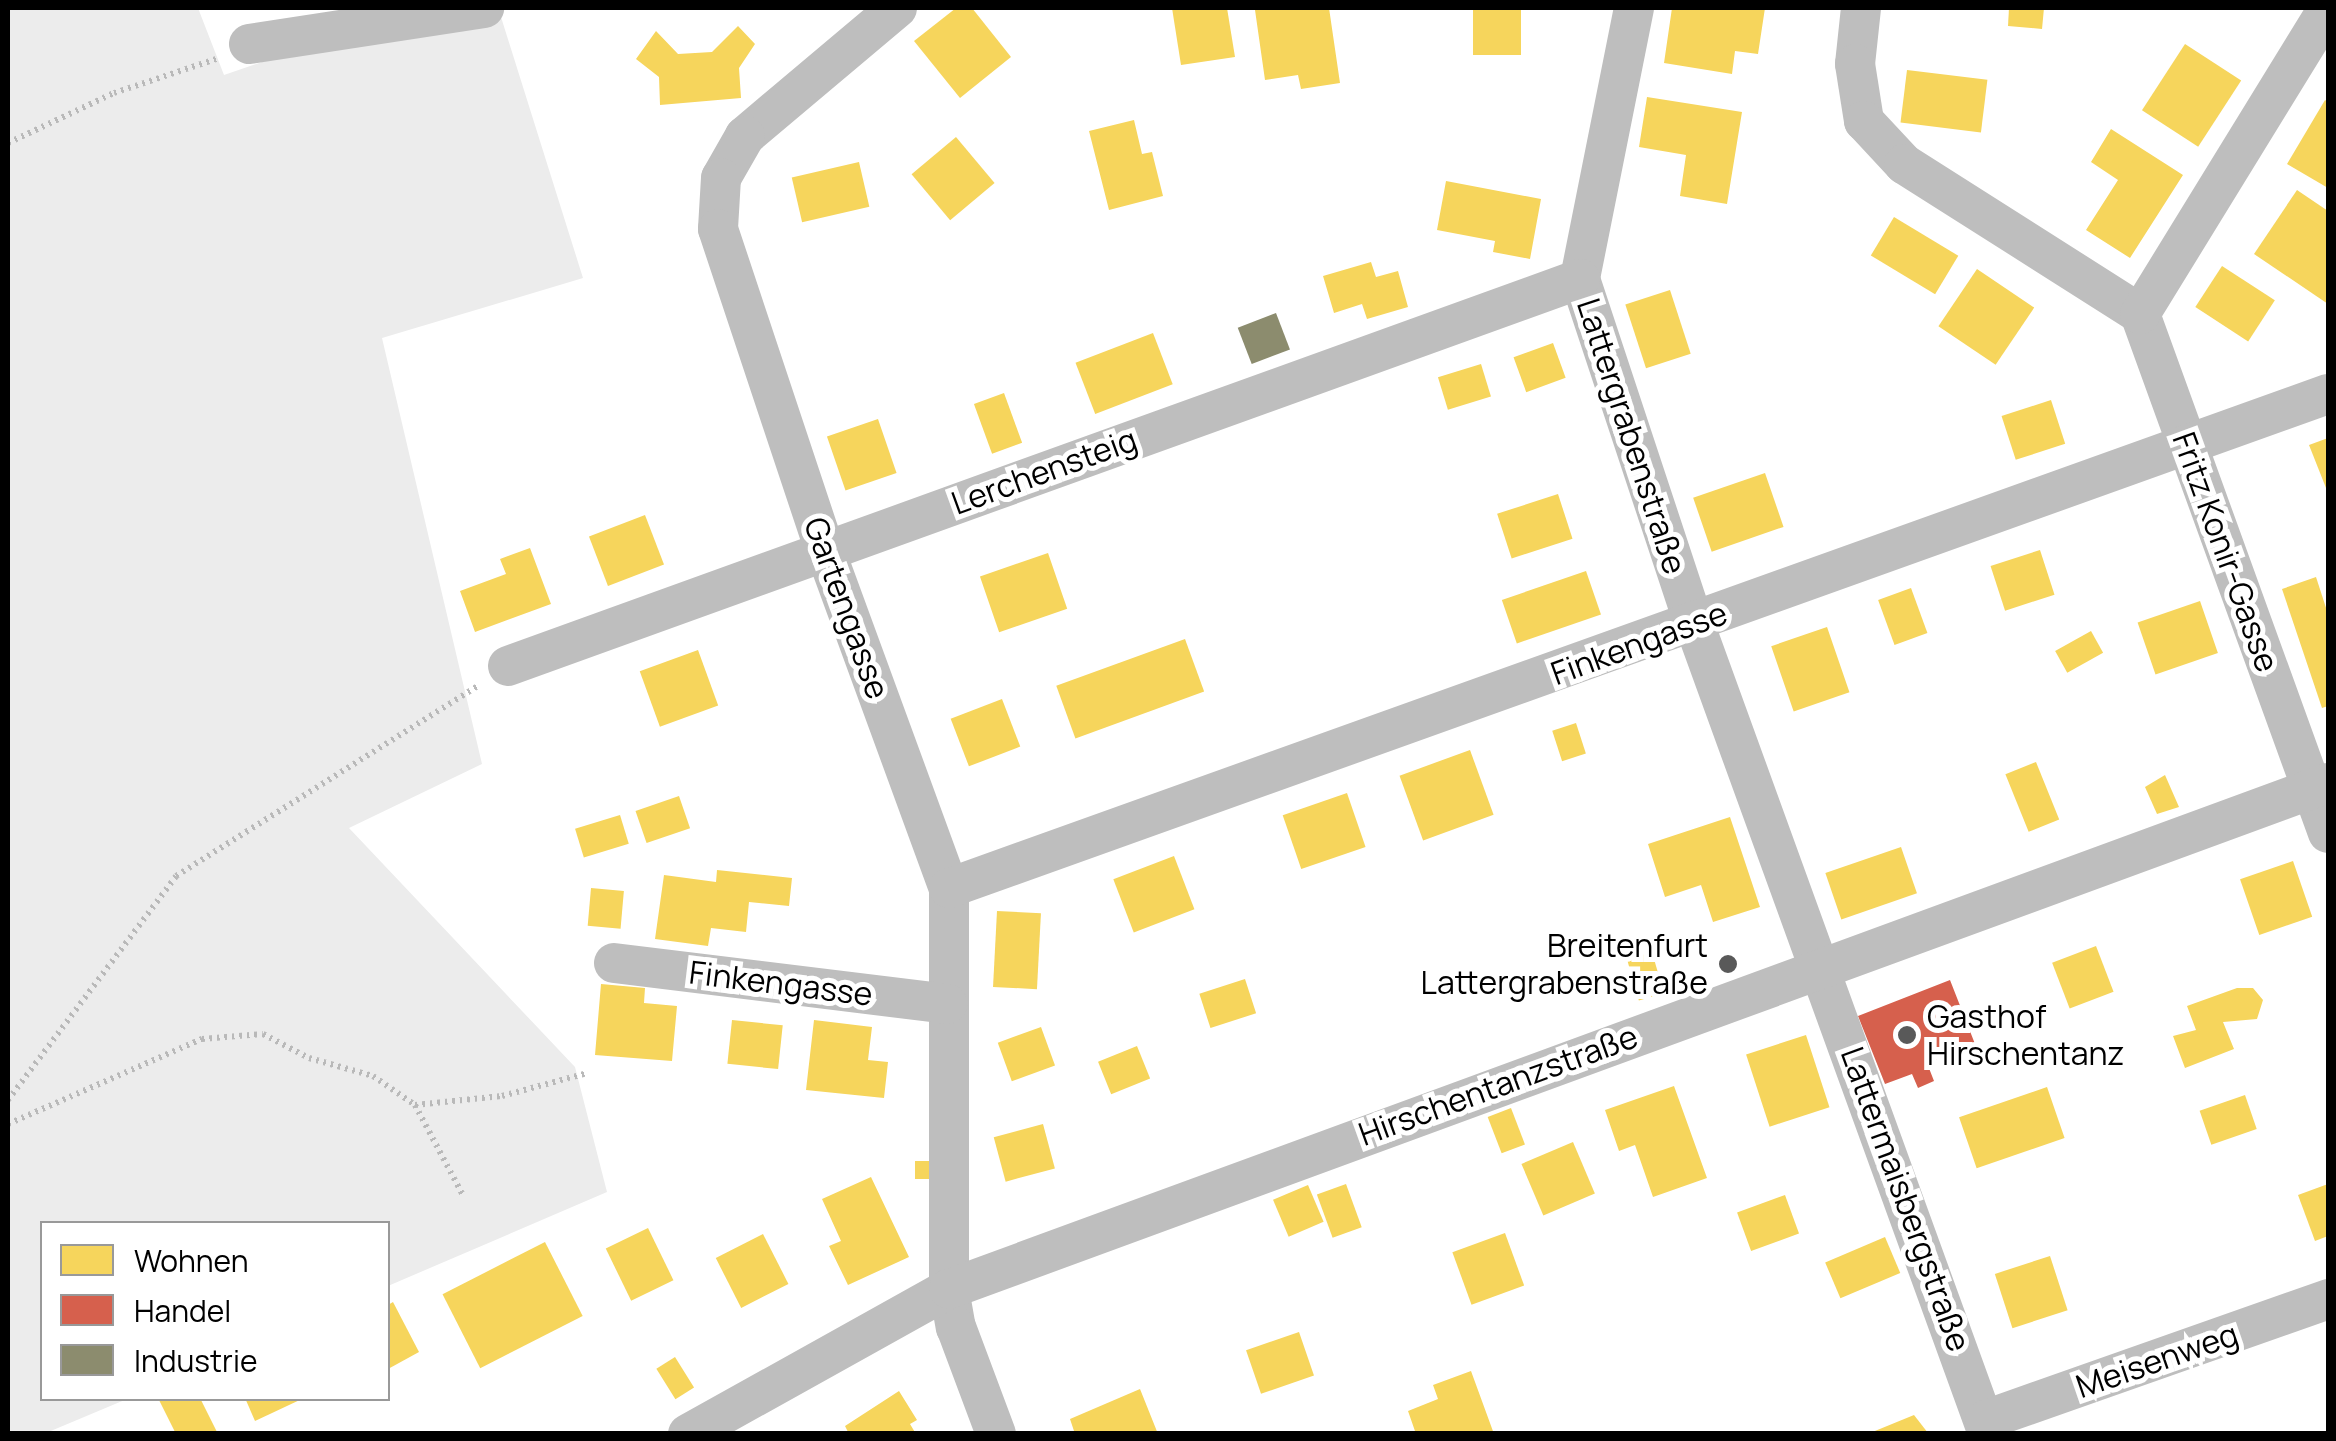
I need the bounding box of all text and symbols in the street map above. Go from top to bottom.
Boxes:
street label: Lattergrabenstraße [1569,293,1695,579]
street label: Lerchensteig [946,420,1142,522]
street label: Fritz Konir-Gasse [2165,427,2287,677]
street label: Gartengasse [796,512,898,704]
street label: Finkengasse [1546,593,1732,693]
place label: Breitenfurt Lattergrabenstraße [1421,927,1708,1002]
street label: Finkengasse [687,953,875,1013]
marker: Breitenfurt Lattergrabenstraße [1717,953,1739,975]
place label: Gasthof Hirschentanz [1927,998,2125,1073]
street label: Hirschentanzstraße [1353,1017,1643,1153]
marker: Gasthof Hirschentanz [1896,1024,1918,1046]
street label: Lattermaisbergstraße [1833,1042,1979,1356]
legend [40,1221,390,1401]
text: Wohnen [134,1240,248,1281]
text: Handel [134,1290,231,1331]
street label: Meisenweg [2071,1314,2243,1406]
text: Industrie [134,1340,257,1381]

